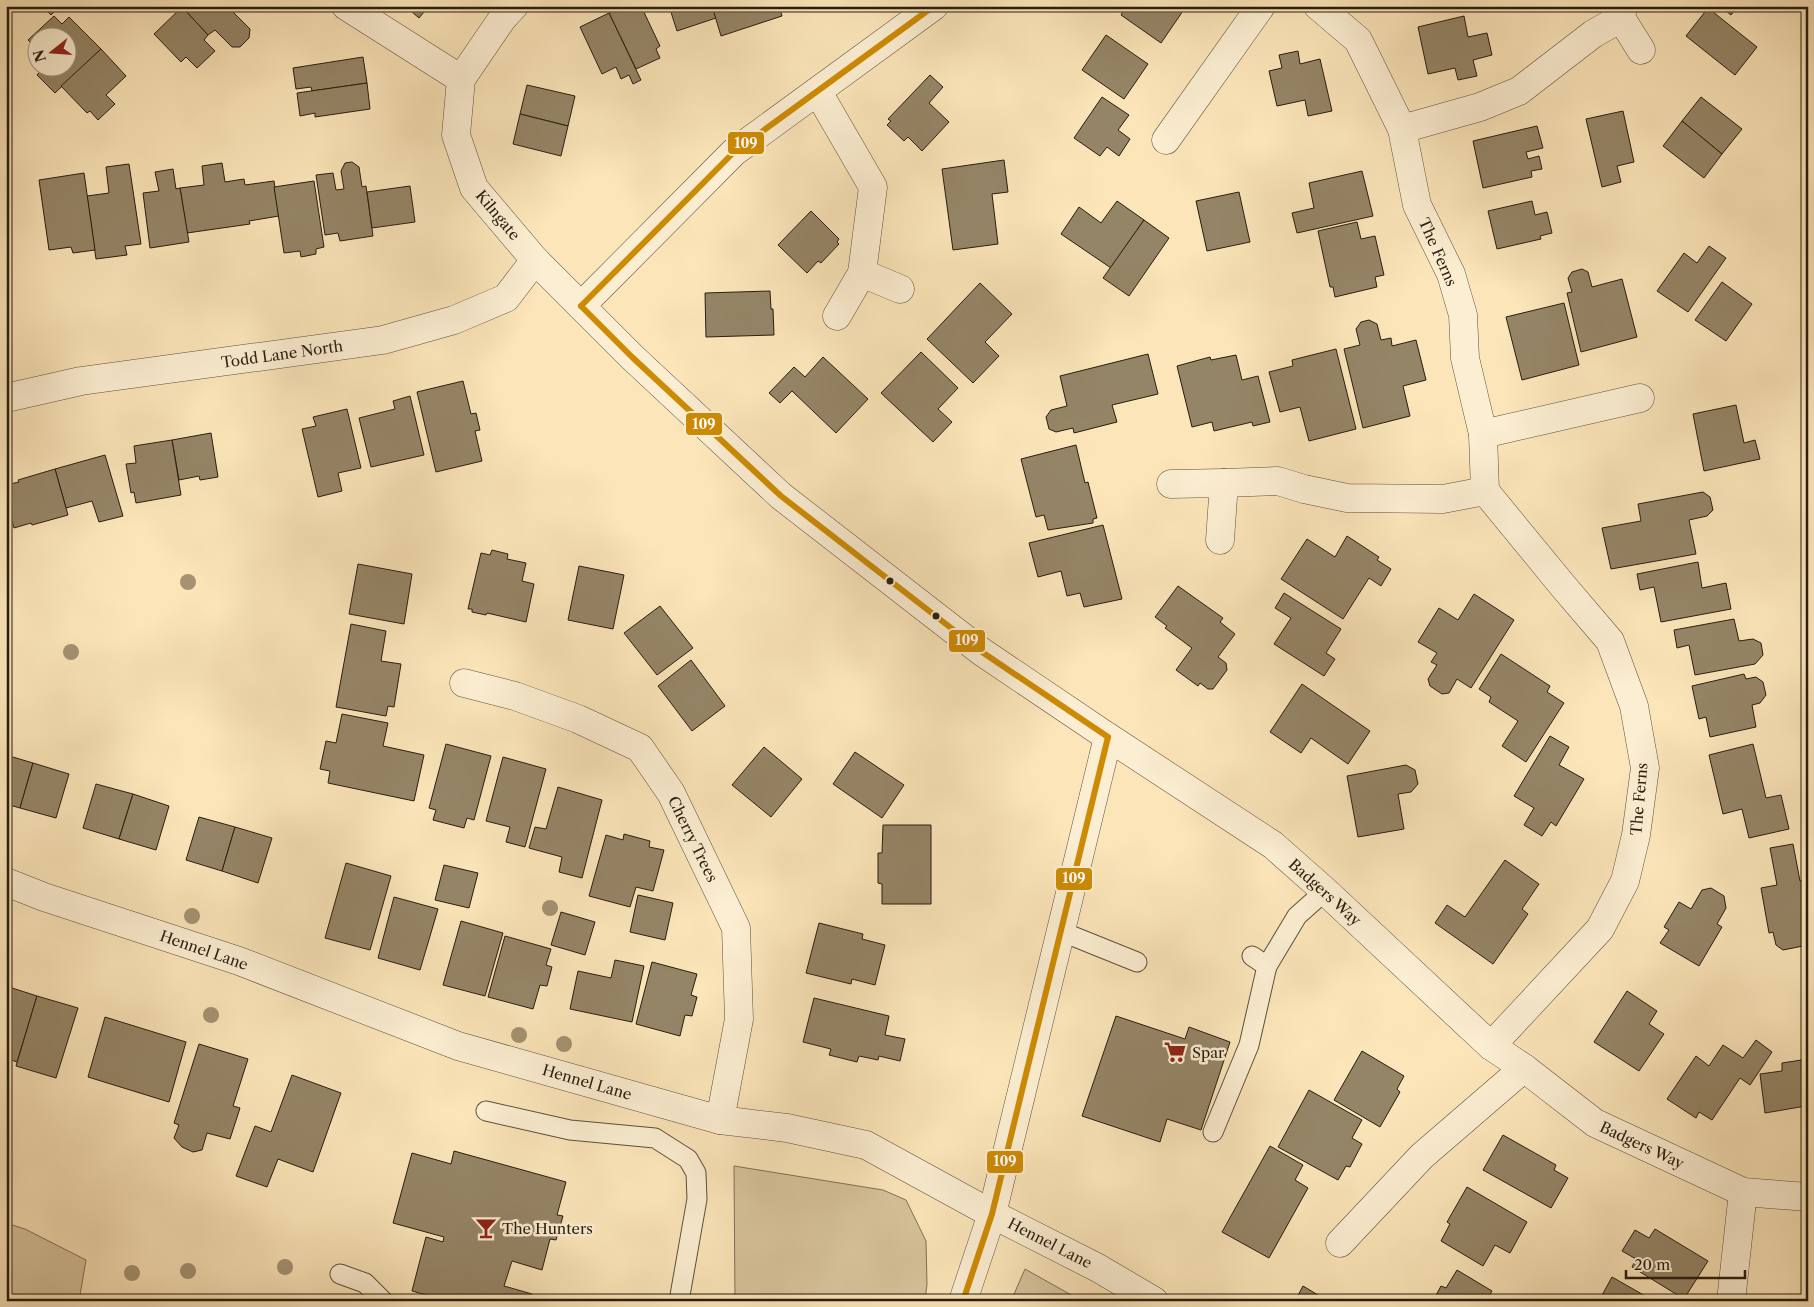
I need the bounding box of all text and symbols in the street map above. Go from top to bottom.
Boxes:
north arrow [28,28,78,78]
text: N [29,47,50,64]
line badge: 109 [727,131,765,155]
text: 109 [734,134,758,152]
street label: Kilngate [472,186,524,244]
street label: The Ferns [1415,215,1461,289]
street label: Todd Lane North [220,336,345,372]
line badge: 109 [685,412,723,436]
text: 109 [692,415,716,433]
unlabelled marker [885,576,895,586]
unlabelled marker [931,611,941,621]
line badge: 109 [948,629,986,653]
text: 109 [955,631,979,649]
street label: The Ferns [1626,762,1652,836]
street label: Cherry Trees [664,793,722,885]
street label: Badgers Way [1285,854,1366,930]
line badge: 109 [1055,867,1093,891]
text: 109 [1062,869,1086,887]
street label: Hennel Lane [157,926,251,974]
supermarket icon: Spar [1162,1039,1188,1065]
place label: Spar [1192,1043,1225,1062]
street label: Hennel Lane [540,1060,634,1104]
street label: Badgers Way [1597,1117,1688,1173]
line badge: 109 [986,1150,1024,1174]
text: 109 [993,1152,1017,1170]
street label: Hennel Lane [1005,1214,1095,1272]
bar icon: The Hunters [473,1215,499,1241]
place label: The Hunters [502,1219,593,1238]
scale bar [1626,1247,1745,1279]
text: 20 m [1634,1255,1670,1274]

